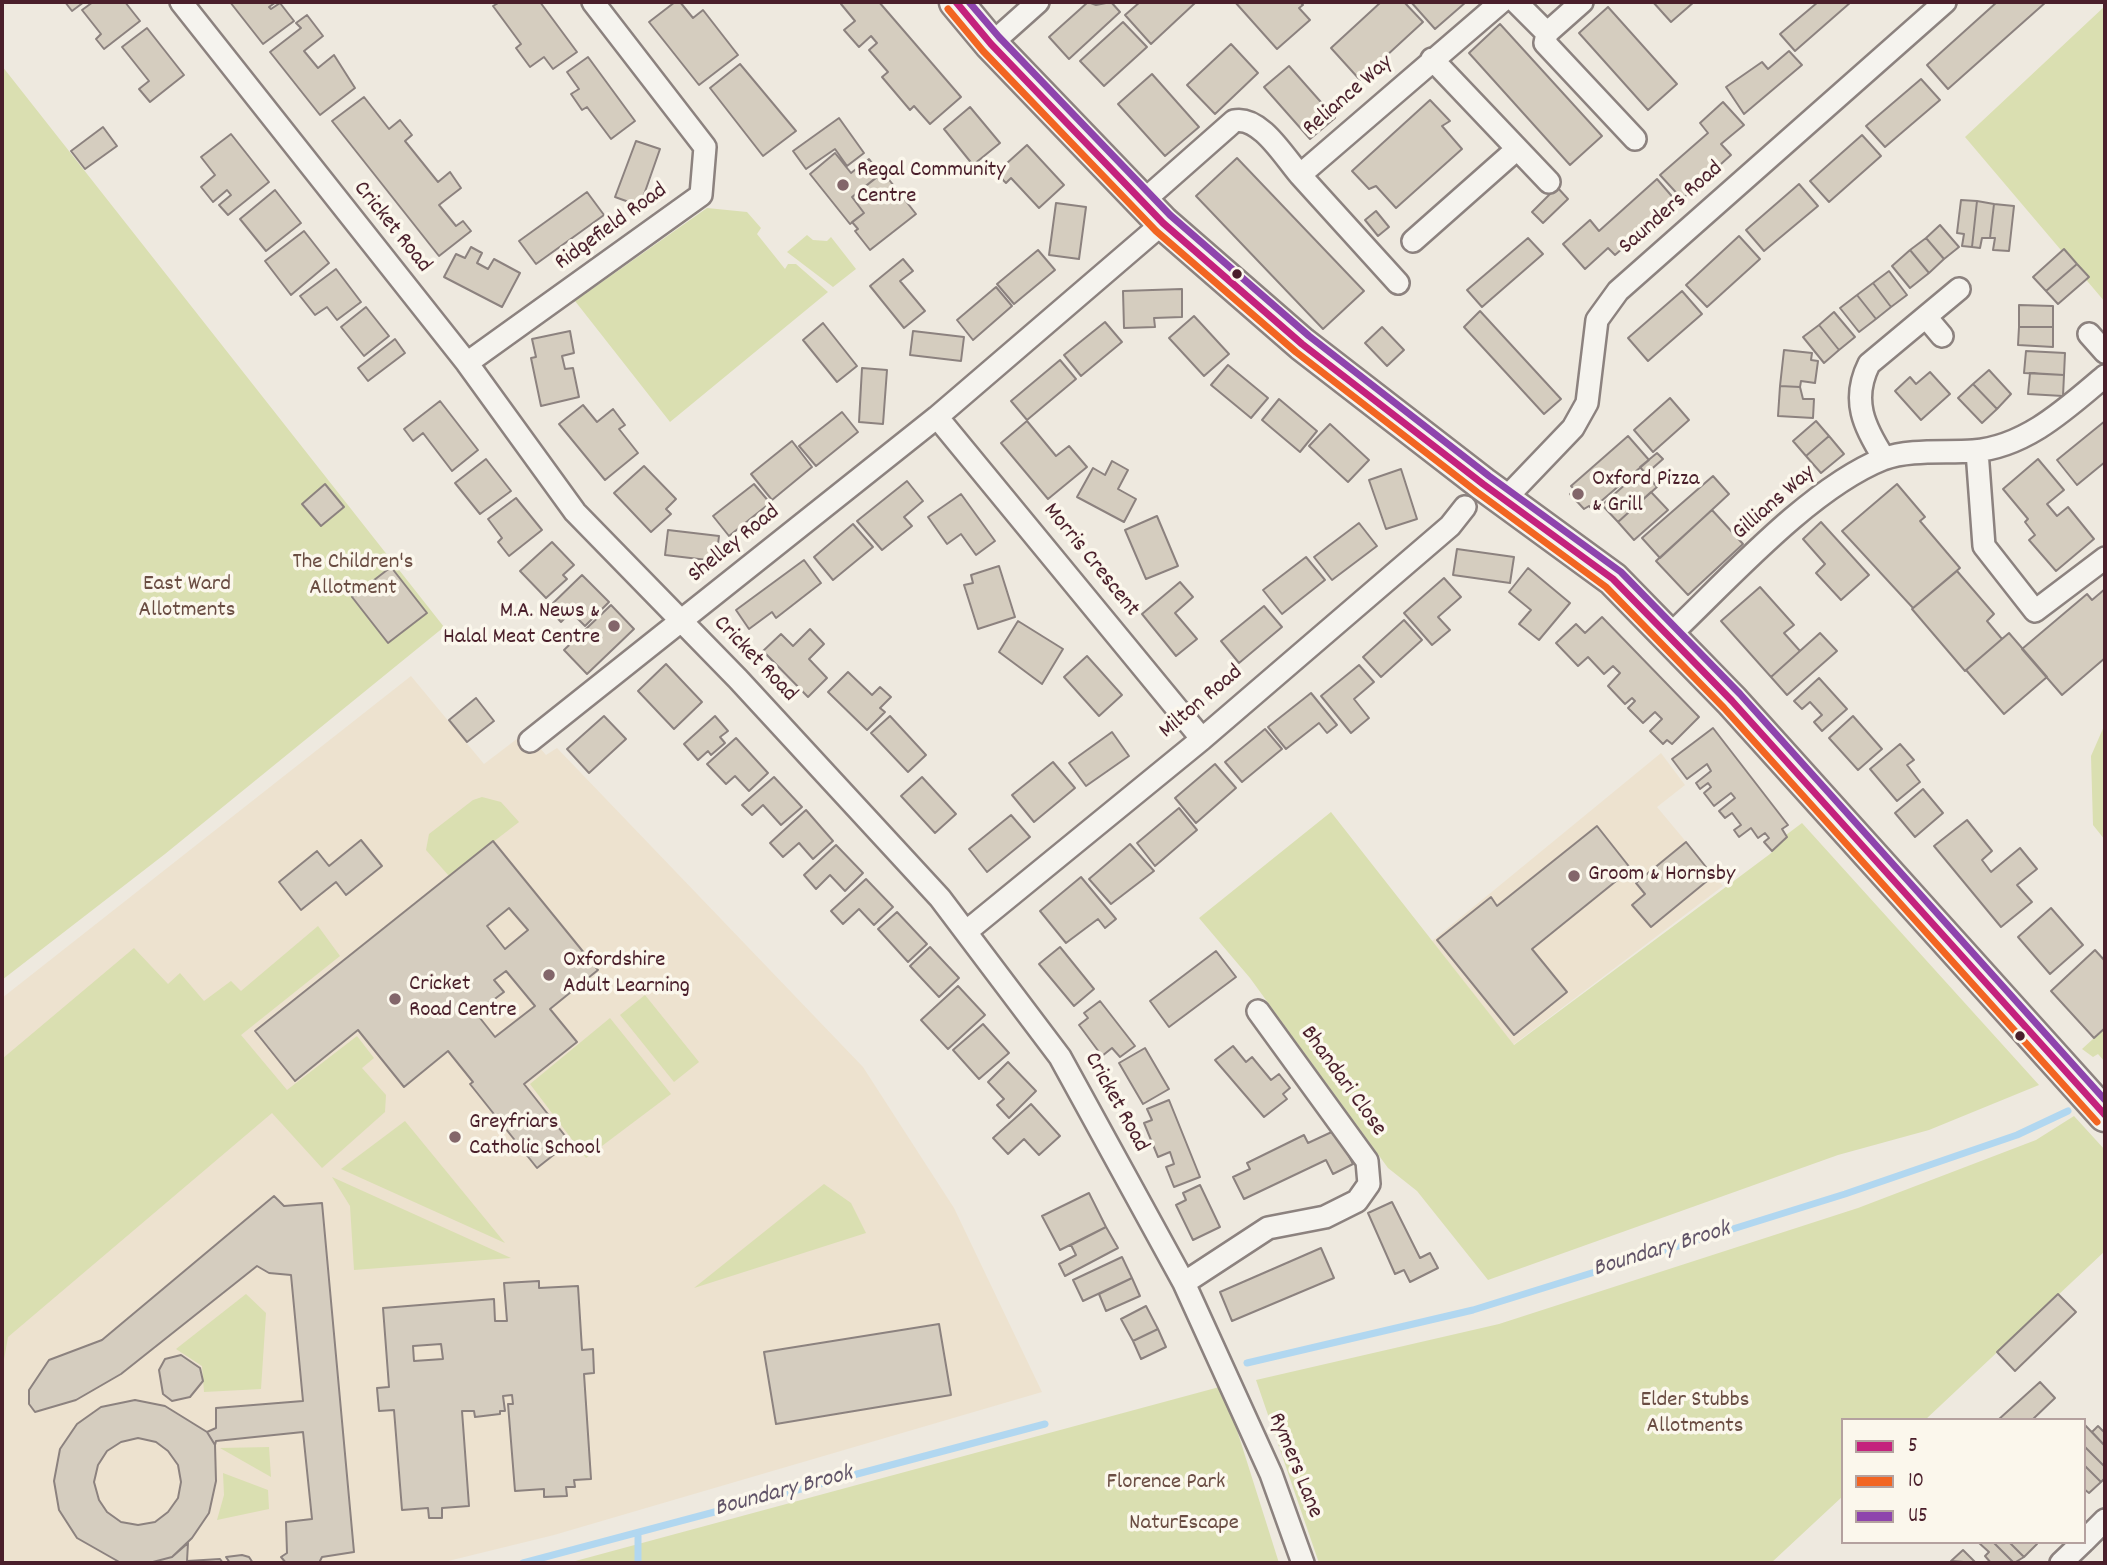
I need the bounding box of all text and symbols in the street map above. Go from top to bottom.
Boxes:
street label: Reliance Way [1298,50,1400,144]
street label: Saunders Road [1614,156,1730,262]
place label: Regal Community Centre [857,158,1006,212]
street label: Cricket Road [346,177,436,279]
marker: Regal Community Centre [835,177,851,193]
street label: Ridgefield Road [551,178,673,278]
unlabelled marker [1230,267,1244,281]
street label: Gillians Way [1728,461,1822,547]
place label: Oxford Pizza & Grill [1592,467,1700,521]
marker: Oxford Pizza & Grill [1570,486,1586,502]
street label: Morris Crescent [1036,499,1144,623]
street label: Shelley Road [684,500,786,590]
park label: The Children's Allotment [293,550,413,604]
park label: East Ward Allotments [139,572,235,626]
place label: M.A. News & Halal Meat Centre [443,599,600,653]
street label: Cricket Road [706,611,802,709]
marker: M.A. News & Halal Meat Centre [606,618,622,634]
street label: Milton Road [1155,660,1249,746]
place label: Groom & Hornsby [1588,862,1735,890]
marker: Groom & Hornsby [1566,868,1582,884]
place label: Oxfordshire Adult Learning [563,948,690,1002]
marker: Oxfordshire Adult Learning [541,967,557,983]
place label: Cricket Road Centre [409,972,517,1026]
marker: Cricket Road Centre [387,991,403,1007]
street label: Bhandari Close [1293,1022,1391,1142]
unlabelled marker [2013,1029,2027,1043]
street label: Cricket Road [1076,1048,1154,1158]
place label: Greyfriars Catholic School [469,1110,600,1164]
marker: Greyfriars Catholic School [447,1129,463,1145]
water label: Boundary Brook [1590,1217,1734,1285]
park label: Elder Stubbs Allotments [1641,1388,1749,1442]
street label: Rymers Lane [1260,1409,1328,1523]
legend [1841,1418,2086,1544]
text: 5 [1908,1432,1918,1462]
water label: Boundary Brook [712,1461,856,1525]
text: 10 [1908,1467,1924,1497]
park label: Florence Park [1106,1470,1226,1498]
text: U5 [1908,1502,1928,1532]
park label: NaturEscape [1129,1511,1239,1539]

